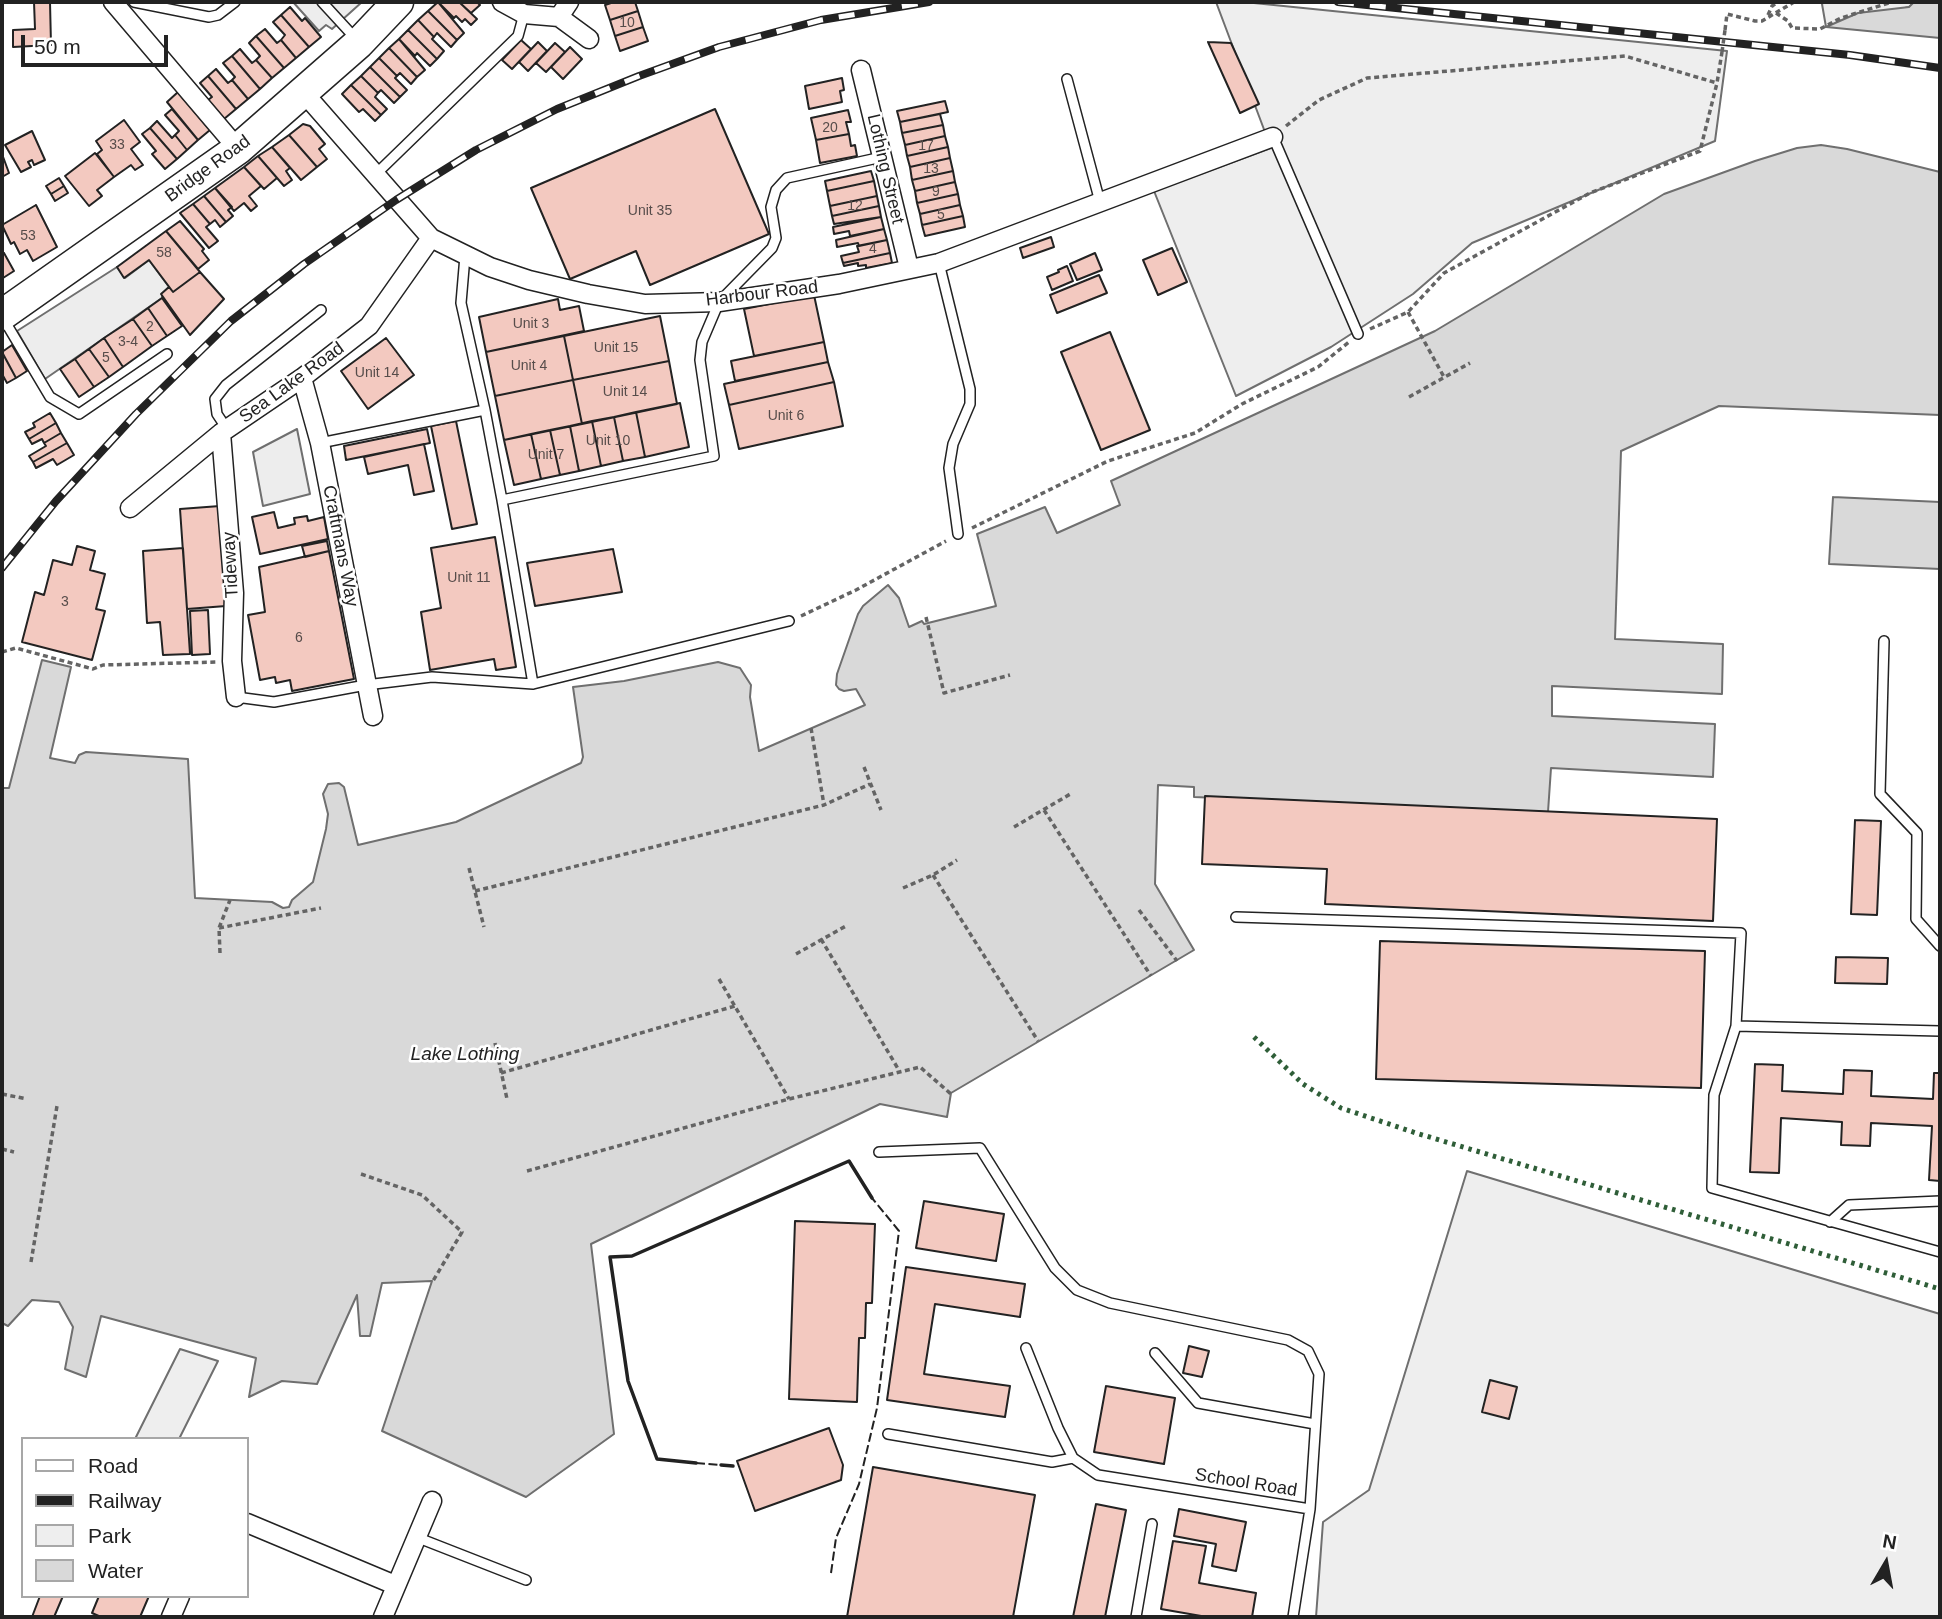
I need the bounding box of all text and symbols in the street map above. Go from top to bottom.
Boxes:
house number: 10 [619,15,635,31]
scale bar [24,21,172,65]
text: 50 m [34,35,81,58]
street label: Lothing Street [862,112,908,226]
house number: 20 [822,120,838,136]
street label: Bridge Road [161,131,255,207]
house number: 33 [109,137,125,153]
house number: 17 [918,138,934,154]
house number: 13 [923,161,939,177]
house number: 9 [932,184,940,200]
house number: 12 [847,198,863,214]
house number: Unit 35 [628,203,672,219]
house number: 5 [937,207,945,223]
house number: 53 [20,228,36,244]
house number: 4 [869,241,877,257]
house number: 58 [156,245,172,261]
street label: Harbour Road [705,276,819,312]
house number: Unit 3 [513,316,549,332]
house number: 2 [146,319,154,335]
house number: 3-4 [118,334,138,350]
street label: Sea Lake Road [235,338,349,428]
house number: Unit 15 [594,340,638,356]
house number: 5 [102,350,110,366]
house number: Unit 4 [511,358,547,374]
house number: Unit 14 [355,365,399,381]
house number: Unit 14 [603,384,647,400]
house number: Unit 6 [768,408,804,424]
house number: Unit 10 [586,433,630,449]
house number: Unit 7 [528,447,564,463]
street label: Craftmans Way [318,483,362,609]
street label: Tideway [218,531,244,599]
house number: Unit 11 [447,570,491,586]
house number: 3 [61,594,69,610]
house number: 6 [295,630,303,646]
water label: Lake Lothing [411,1044,519,1066]
legend [21,1437,248,1598]
text: Road [88,1454,138,1477]
street label: School Road [1193,1464,1299,1502]
text: Railway [88,1489,162,1512]
text: Park [88,1524,131,1547]
north arrow [1851,1528,1921,1598]
text: N [1881,1530,1898,1553]
text: Water [88,1559,143,1582]

